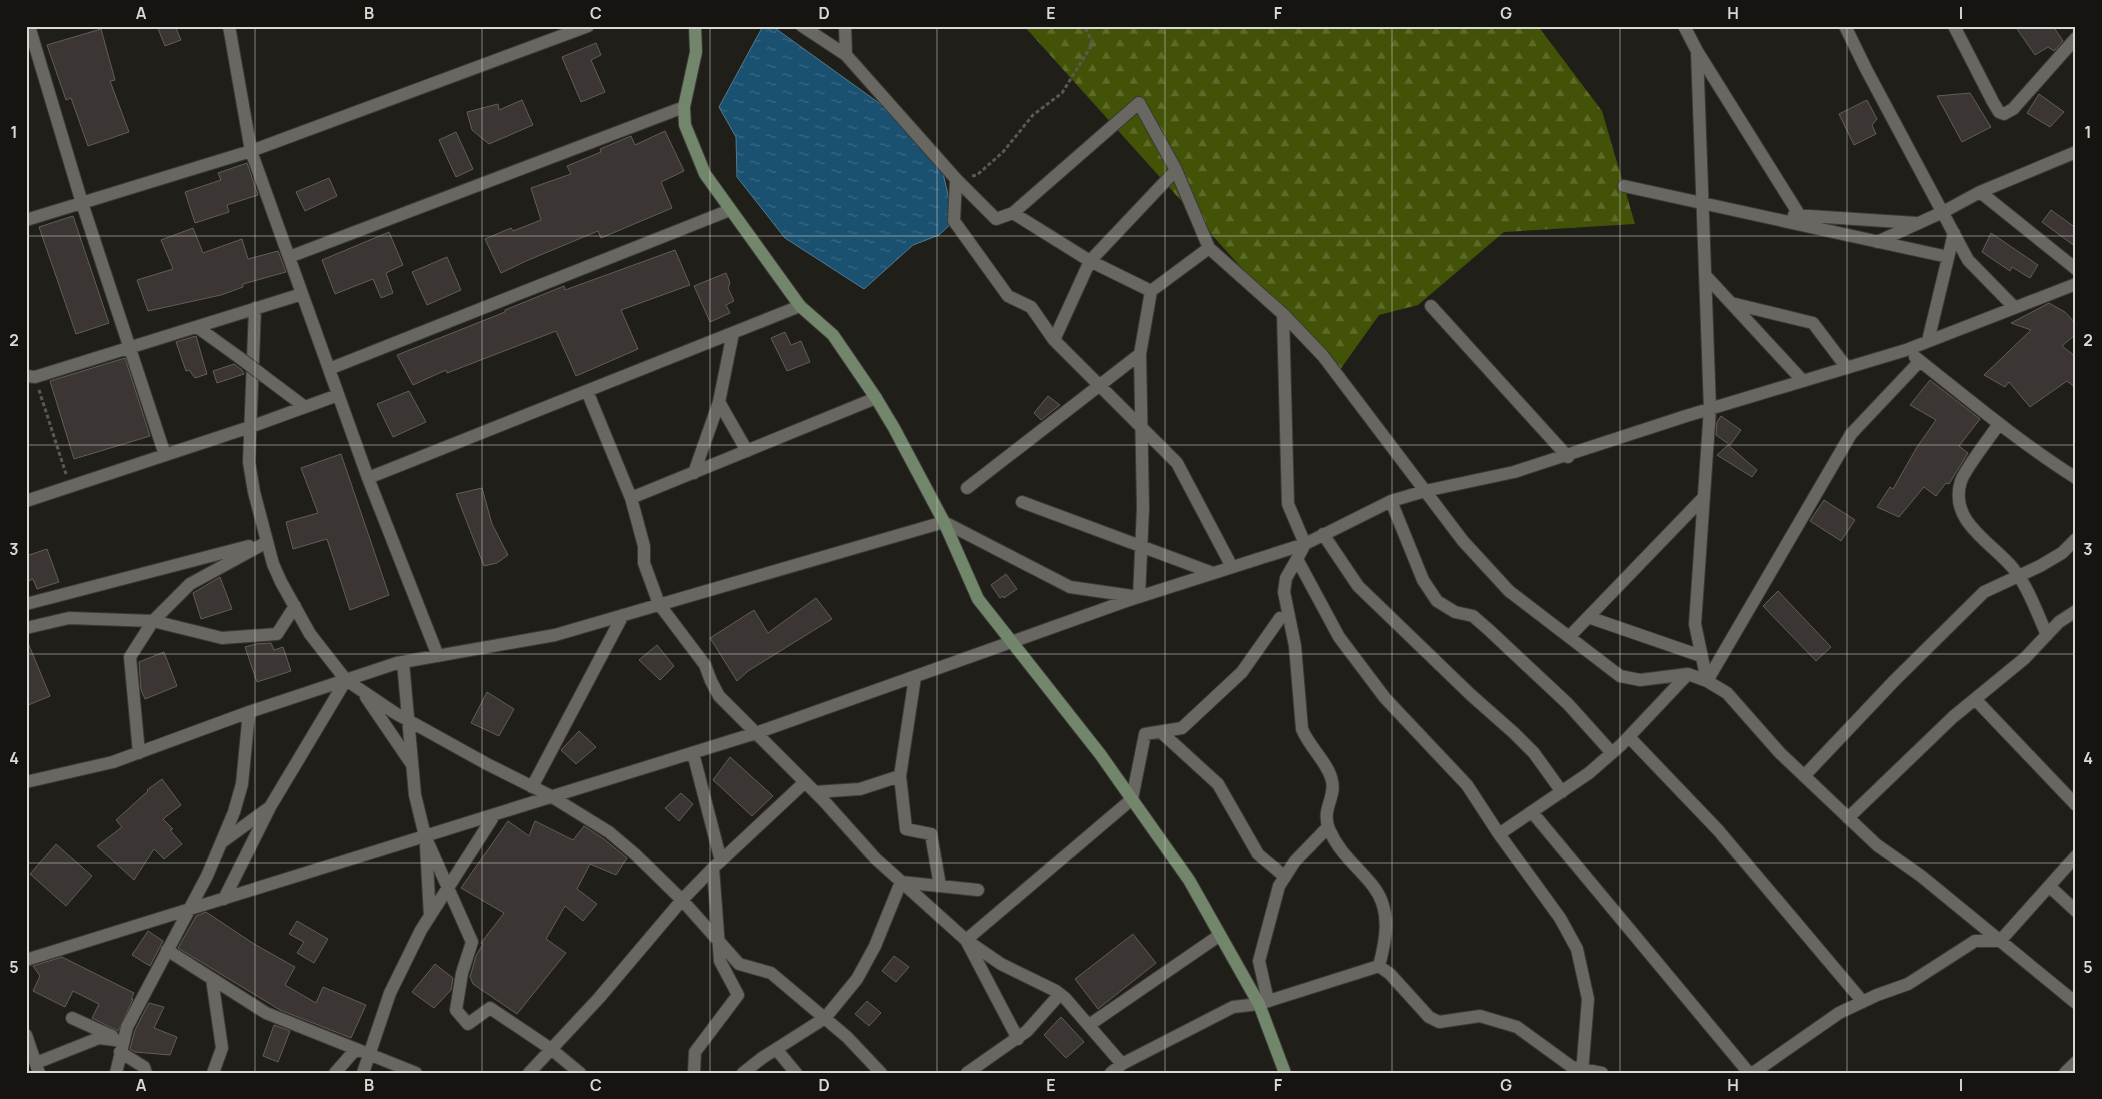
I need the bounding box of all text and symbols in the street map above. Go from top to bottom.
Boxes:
text: A [136,2,147,24]
text: B [364,2,374,24]
text: C [590,2,602,24]
text: D [818,2,830,24]
text: E [1046,2,1056,24]
text: F [1274,2,1283,24]
text: G [1500,2,1512,24]
text: H [1727,2,1739,24]
text: I [1959,2,1963,24]
text: 1 [10,121,18,143]
text: 1 [2084,121,2092,143]
text: 2 [9,329,19,351]
text: 2 [2083,329,2093,351]
text: 3 [9,538,19,560]
text: 3 [2083,538,2093,560]
text: 4 [9,747,19,769]
text: 4 [2083,747,2093,769]
text: 5 [9,956,19,978]
text: 5 [2083,956,2093,978]
text: A [136,1074,147,1096]
text: B [364,1074,374,1096]
text: C [590,1074,602,1096]
text: D [818,1074,830,1096]
text: E [1046,1074,1056,1096]
text: F [1274,1074,1283,1096]
text: G [1500,1074,1512,1096]
text: H [1727,1074,1739,1096]
text: I [1959,1074,1963,1096]

